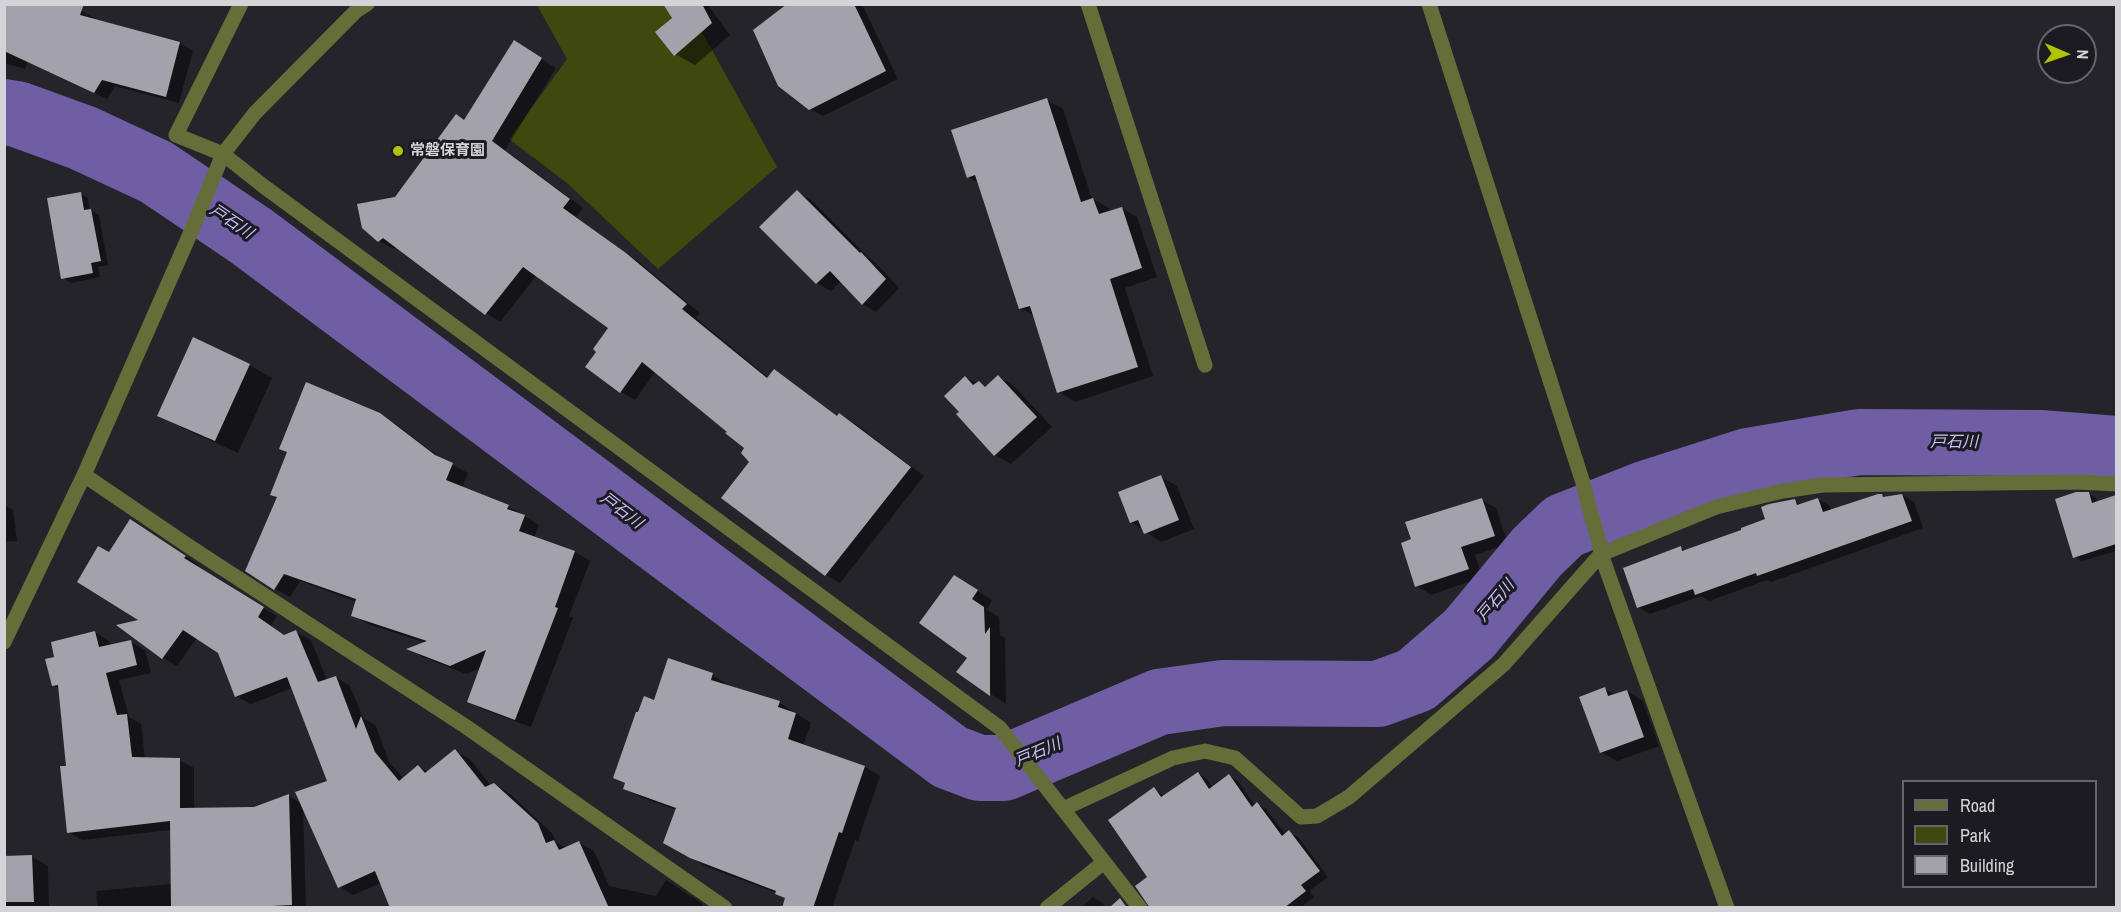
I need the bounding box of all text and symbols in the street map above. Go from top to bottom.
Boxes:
north arrow [2037,24,2097,84]
text: N [2072,49,2094,60]
place label: 常磐保育園 [410,142,485,160]
marker: 常磐保育園 [391,144,405,158]
water label: 戸石川 [206,201,256,243]
water label: 戸石川 [1930,433,1978,453]
water label: 戸石川 [596,489,646,533]
water label: 戸石川 [1473,576,1519,626]
water label: 戸石川 [1012,735,1064,771]
legend [1902,780,2097,888]
text: Road [1960,793,1995,818]
text: Park [1960,823,1990,848]
text: Building [1960,853,2014,878]

